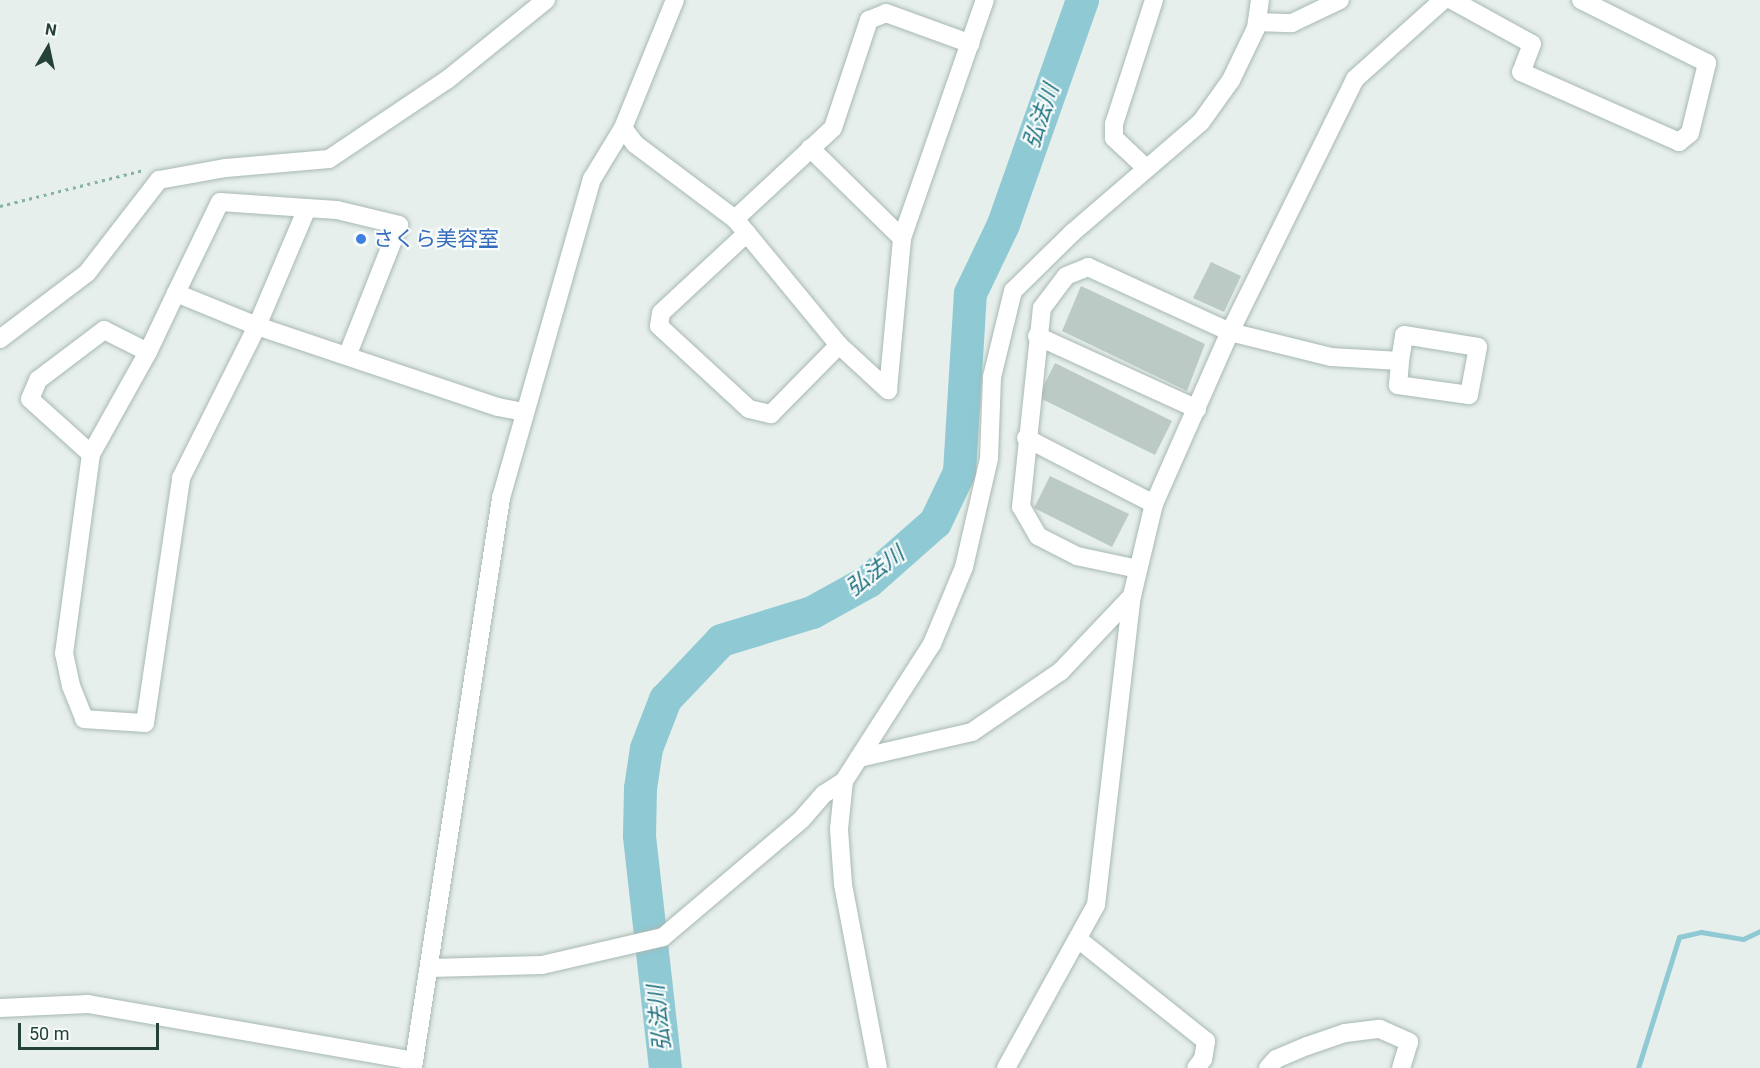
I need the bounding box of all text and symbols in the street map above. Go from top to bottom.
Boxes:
north arrow [18,18,78,78]
text: N [44,19,58,40]
water label: 弘法川 [1018,81,1064,151]
place label: さくら美容室 [373,226,499,252]
marker: さくら美容室 [354,232,368,246]
water label: 弘法川 [841,541,909,601]
water label: 弘法川 [642,984,676,1052]
scale bar [21,1011,162,1049]
text: 50 m [29,1023,69,1044]

